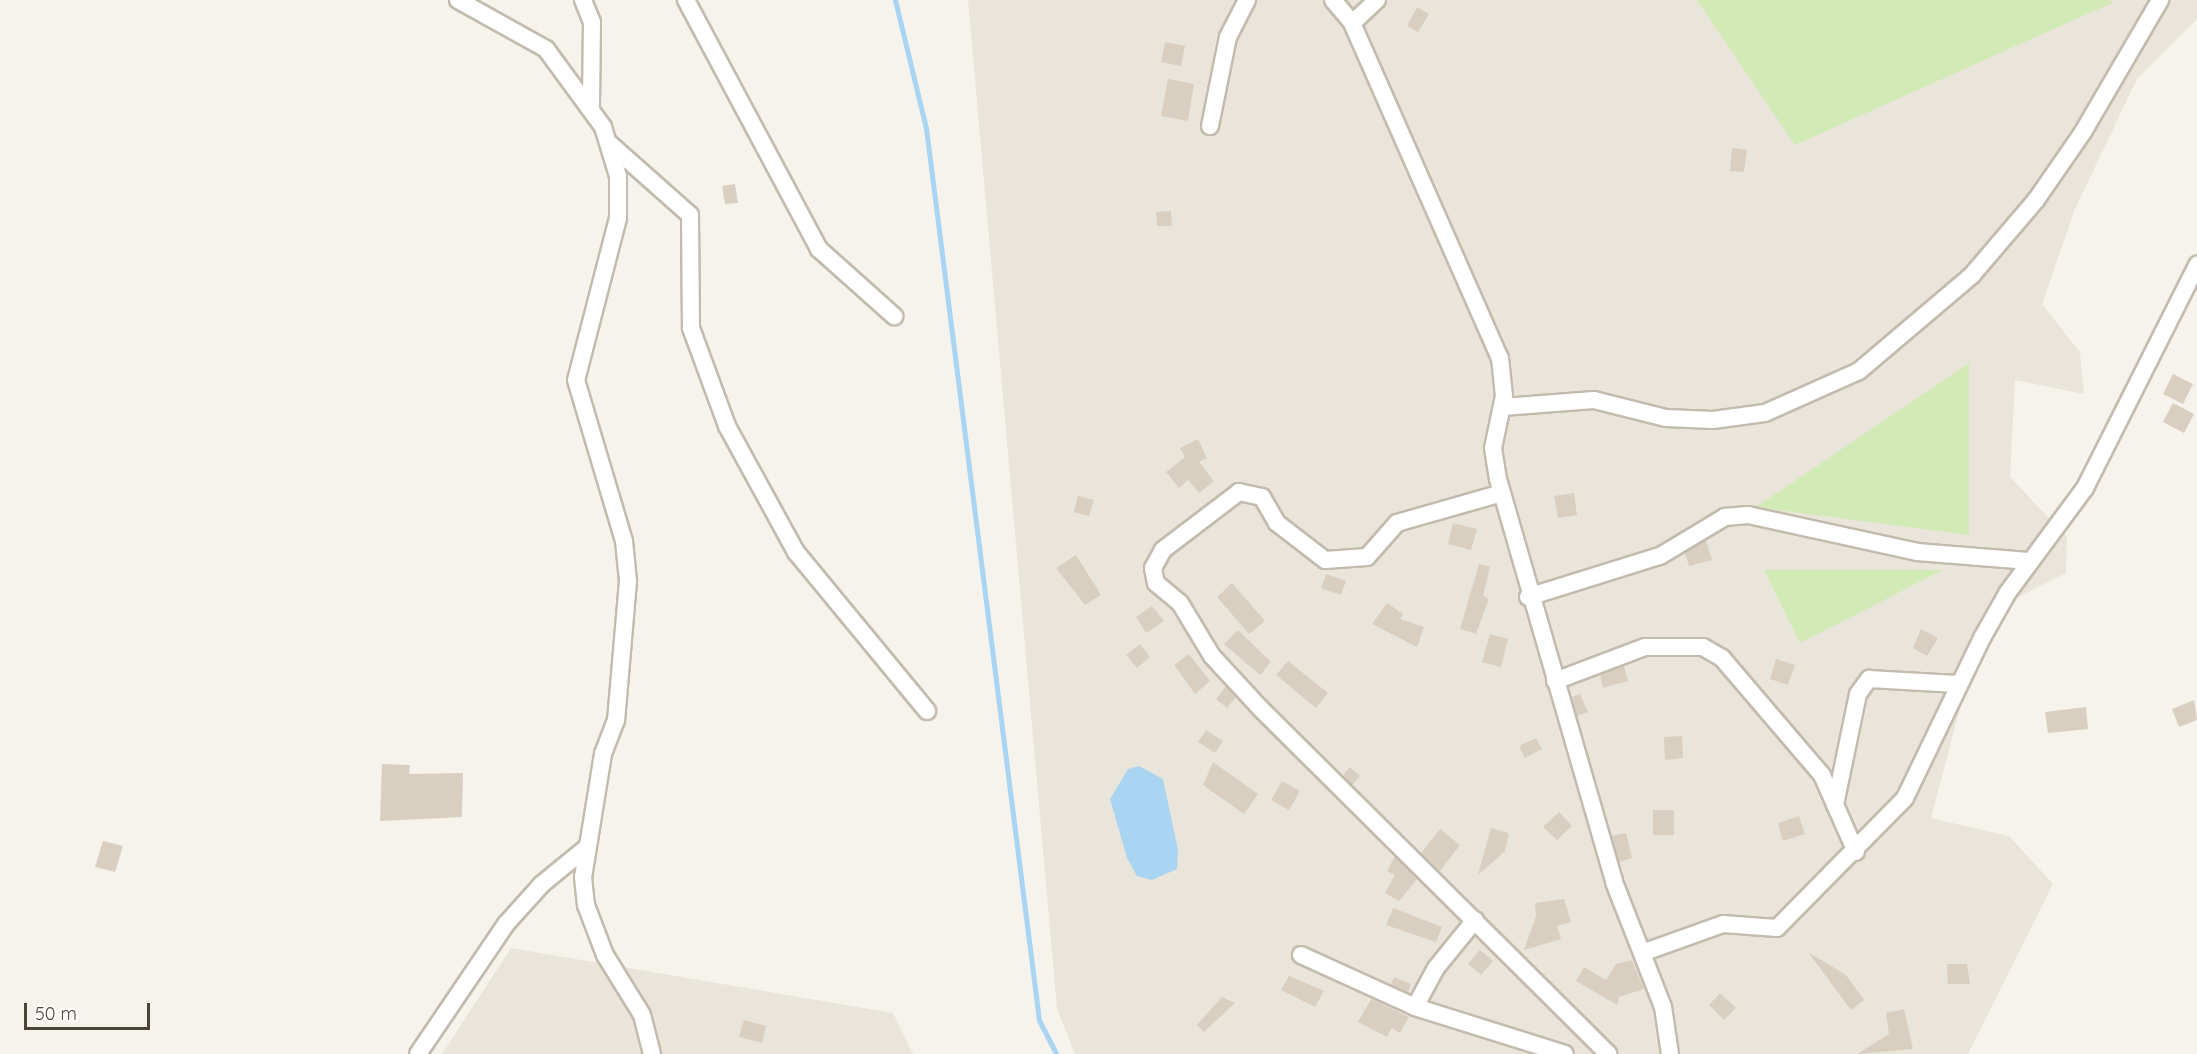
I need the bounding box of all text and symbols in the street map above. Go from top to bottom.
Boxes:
scale bar [27,991,153,1029]
text: 50 m [35,1002,77,1025]

